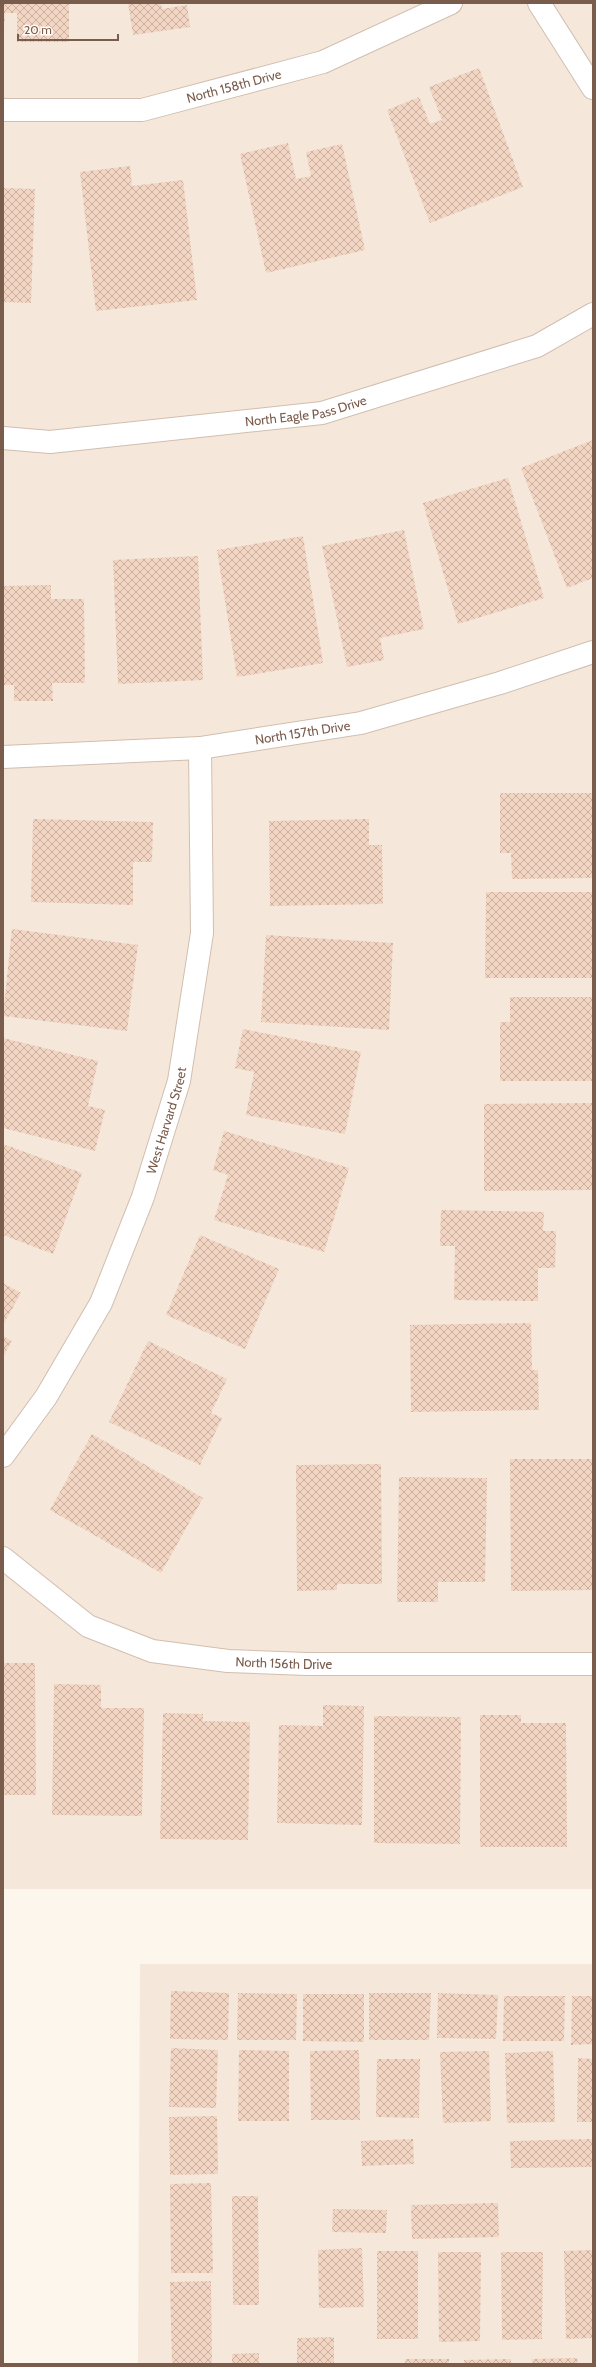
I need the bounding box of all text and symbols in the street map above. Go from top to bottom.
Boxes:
scale bar [18,16,118,42]
text: 20 m [24,22,52,37]
street label: North 158th Drive [185,65,283,106]
street label: North Eagle Pass Drive [244,392,369,429]
street label: North 157th Drive [254,717,352,747]
street label: West Harvard Street [143,1065,189,1176]
street label: North 156th Drive [235,1653,333,1672]

